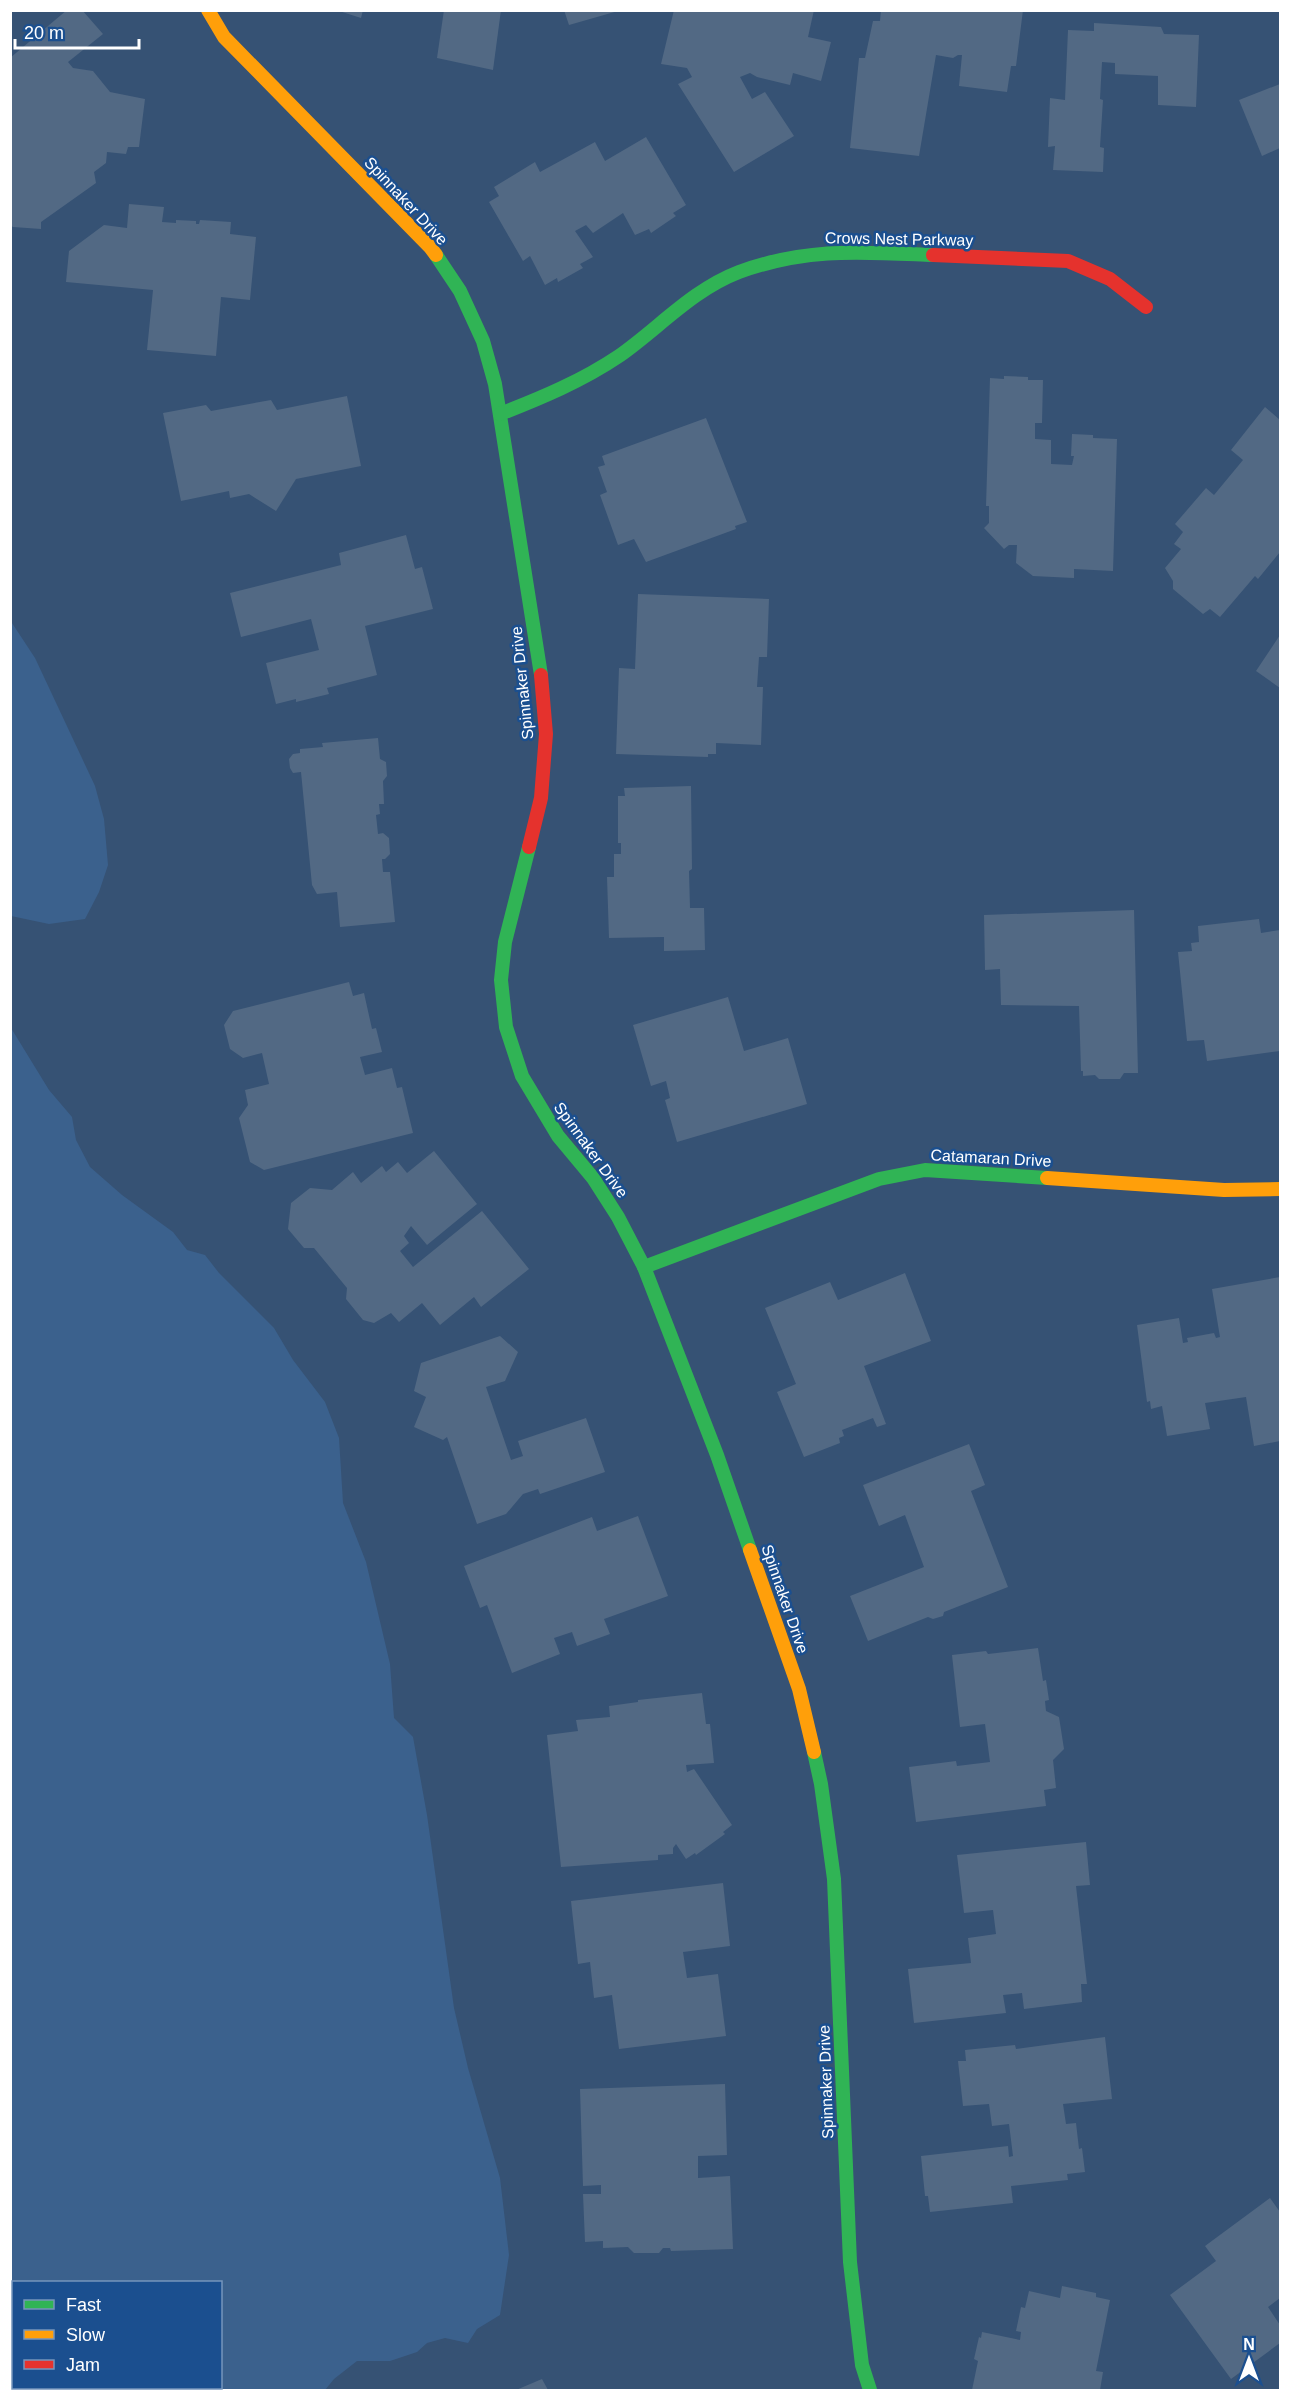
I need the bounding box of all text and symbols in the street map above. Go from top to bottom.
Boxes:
scale bar [15,12,140,50]
text: 20 m [24,23,64,43]
street label: Spinnaker Drive [361,154,451,248]
street label: Crows Nest Parkway [825,229,973,249]
street label: Spinnaker Drive [508,625,536,740]
street label: Spinnaker Drive [551,1099,631,1201]
street label: Catamaran Drive [930,1146,1052,1170]
street label: Spinnaker Drive [758,1542,812,1656]
street label: Spinnaker Drive [816,2025,836,2139]
legend [12,2281,222,2389]
text: Fast [66,2295,101,2315]
text: Slow [66,2325,106,2345]
north arrow [1219,2329,1279,2389]
text: N [1243,2336,1255,2353]
text: Jam [66,2355,100,2375]

